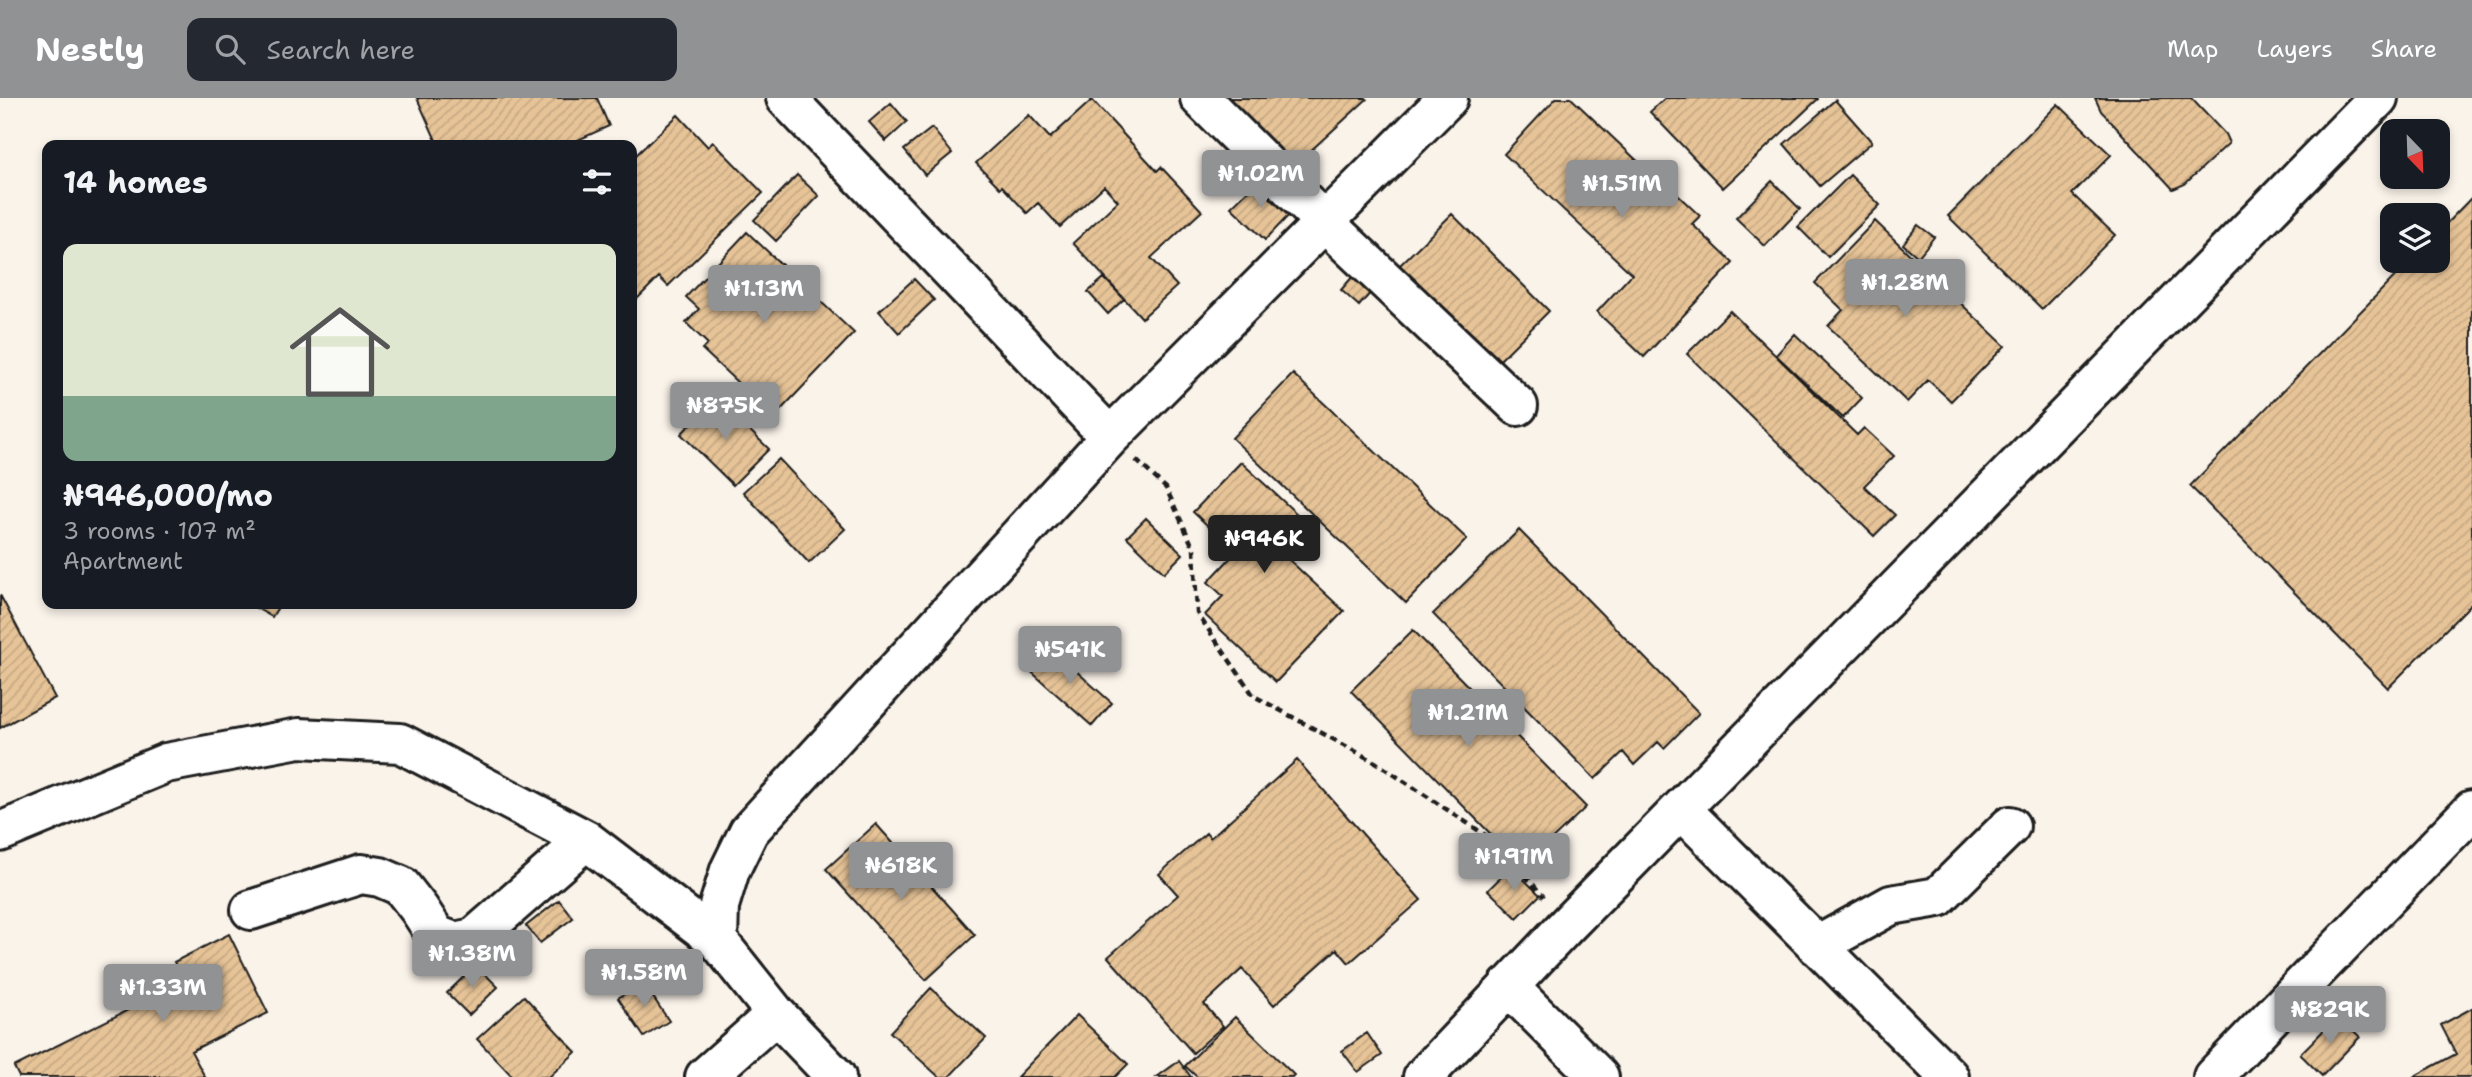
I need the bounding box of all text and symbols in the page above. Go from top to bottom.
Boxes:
search box [187,18,677,81]
text: Nestly [35,27,145,72]
icon: search [211,30,249,68]
text: Search here [267,32,415,67]
text: Map [2167,33,2218,65]
text: Layers [2256,33,2333,65]
text: Share [2371,33,2437,65]
north arrow [2380,119,2450,189]
map controls [2380,119,2450,273]
pin: ₦1.02M [1204,150,1318,210]
text: ₦1.02M [1218,158,1304,188]
pin: ₦1.51M [1565,160,1679,220]
text: 14 homes [63,162,208,203]
icon: filters [578,163,616,201]
text: ₦1.51M [1582,168,1662,198]
button: layers [2380,203,2450,273]
pin: ₦1.28M [1848,260,1962,319]
pin: ₦1.13M [707,266,821,325]
text: ₦1.28M [1861,267,1949,297]
text: ₦1.13M [724,273,804,303]
icon: home [277,289,403,415]
pin: ₦875K [676,382,774,442]
text: ₦875K [686,390,764,420]
text: ₦946,000/mo [63,475,273,516]
text: 3 rooms · 107 m² [63,516,256,546]
pin: ₦946K [1215,516,1313,575]
text: ₦946K [1224,523,1304,553]
text: Apartment [63,546,183,576]
pin: ₦541K [1021,626,1119,686]
text: ₦541K [1034,634,1106,664]
pin: ₦1.21M [1411,690,1525,749]
text: ₦1.21M [1428,697,1509,727]
pin: ₦1.91M [1457,834,1571,893]
text: ₦1.91M [1475,841,1553,871]
pin: ₦618K [852,842,950,902]
text: ₦618K [865,850,937,880]
pin: ₦1.38M [415,930,529,990]
text: ₦1.38M [428,938,516,968]
pin: ₦1.58M [587,950,701,1009]
text: ₦1.58M [601,957,687,987]
pin: ₦1.33M [106,964,220,1024]
text: ₦1.33M [119,972,207,1002]
pin: ₦829K [2281,986,2379,1046]
text: ₦829K [2291,994,2369,1024]

